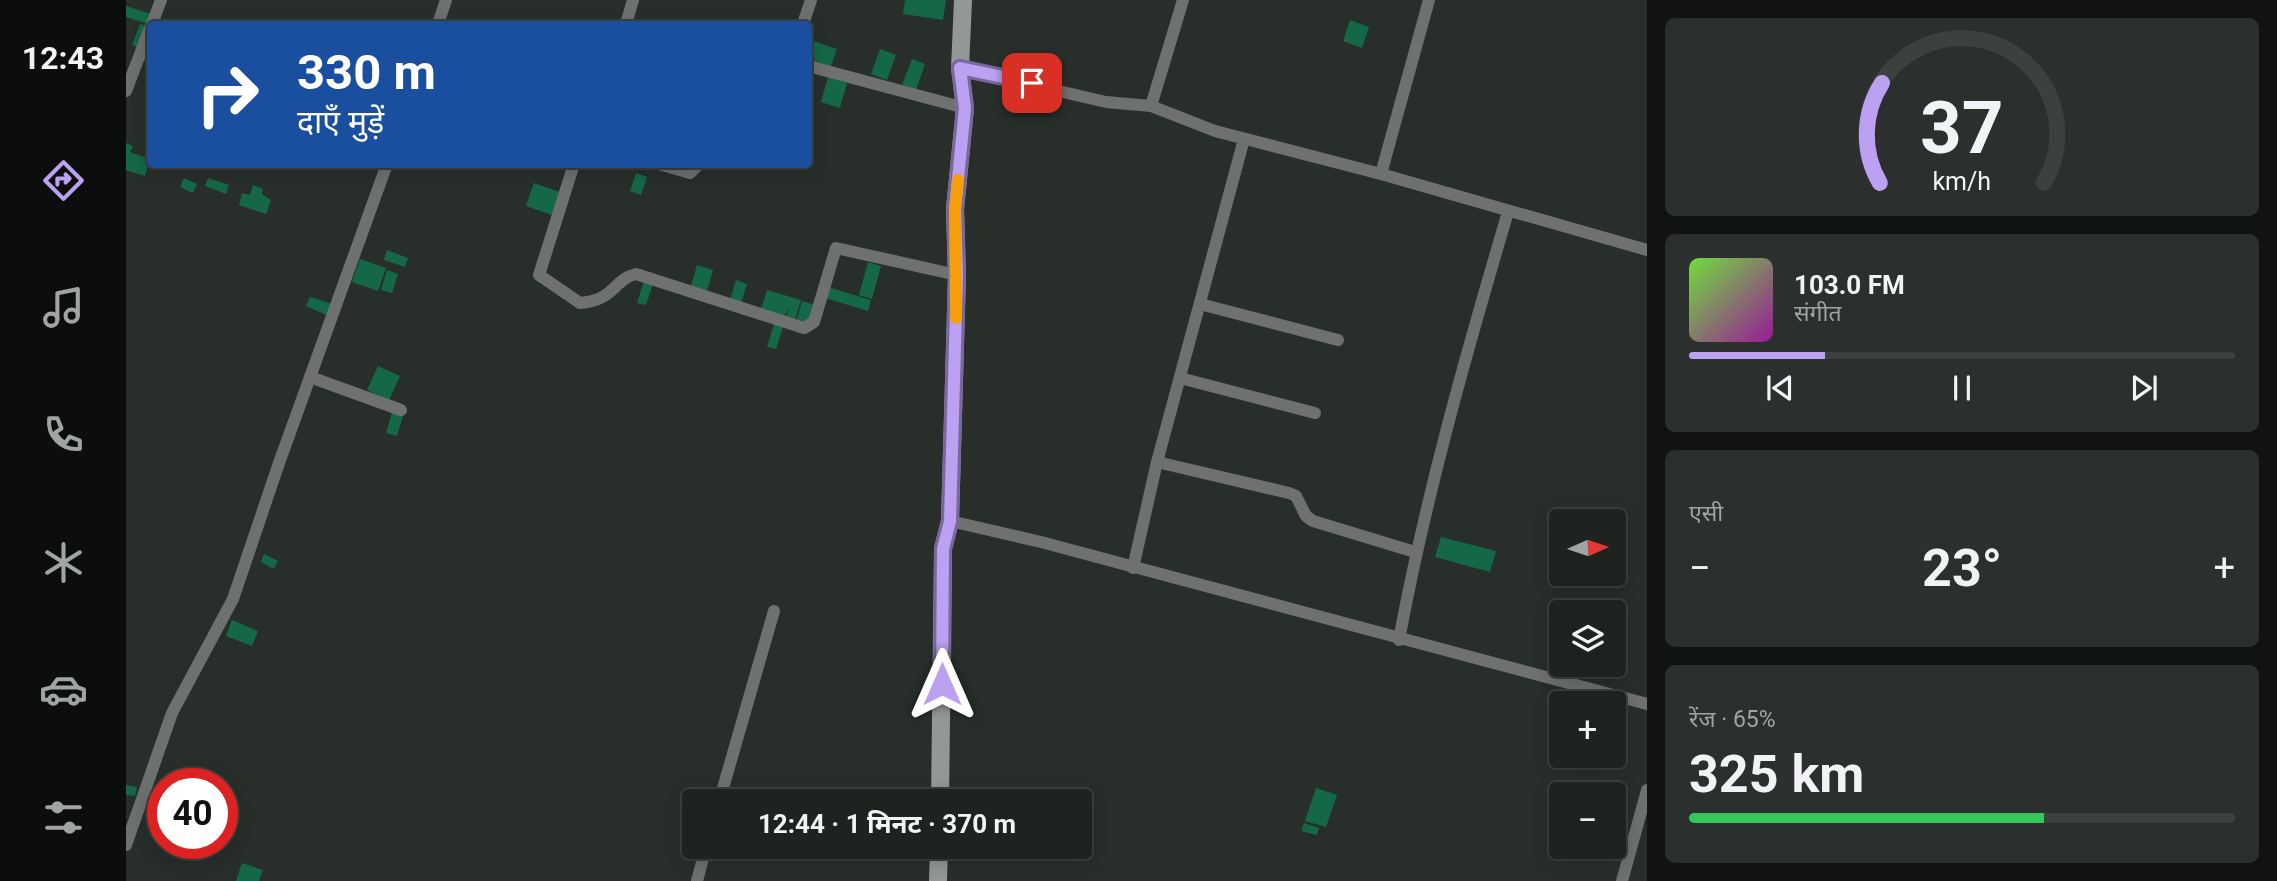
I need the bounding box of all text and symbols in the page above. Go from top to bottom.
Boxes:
text: 12:43 [22,39,104,77]
text: 330 m [297,44,436,101]
icon: right [182,49,273,140]
pin [1002,53,1062,113]
icon: arrive [1013,64,1051,102]
text: 37 [1920,85,2004,171]
text: दाएँ मुड़ें [297,103,384,141]
icon: directions [39,156,88,205]
text: km/h [1933,167,1991,196]
text: 103.0 FM [1794,270,1905,300]
icon: music [39,283,88,332]
text: संगीत [1794,300,1842,327]
icon: previous [1761,369,1799,407]
icon: pause [1943,369,1981,407]
icon: next [2125,369,2163,407]
icon: phone [39,410,88,459]
text: एसी [1689,500,1723,527]
north arrow [1549,509,1626,586]
map controls [1549,509,1626,859]
icon: climate [39,538,88,587]
text: 23° [1922,538,2002,599]
text: − [1689,546,1711,590]
text: + [2213,546,2235,590]
button: layers [1549,600,1626,677]
position arrow [905,647,979,721]
icon: car [39,665,88,714]
button: + [1549,691,1626,768]
text: रेंज · 65% [1689,706,1776,733]
text: 325 km [1689,744,1864,805]
speed limit sign: 40 [147,768,238,859]
button: − [1549,782,1626,859]
icon: filters [39,793,88,842]
text: 12:44 · 1 मिनट · 370 m [758,809,1016,839]

